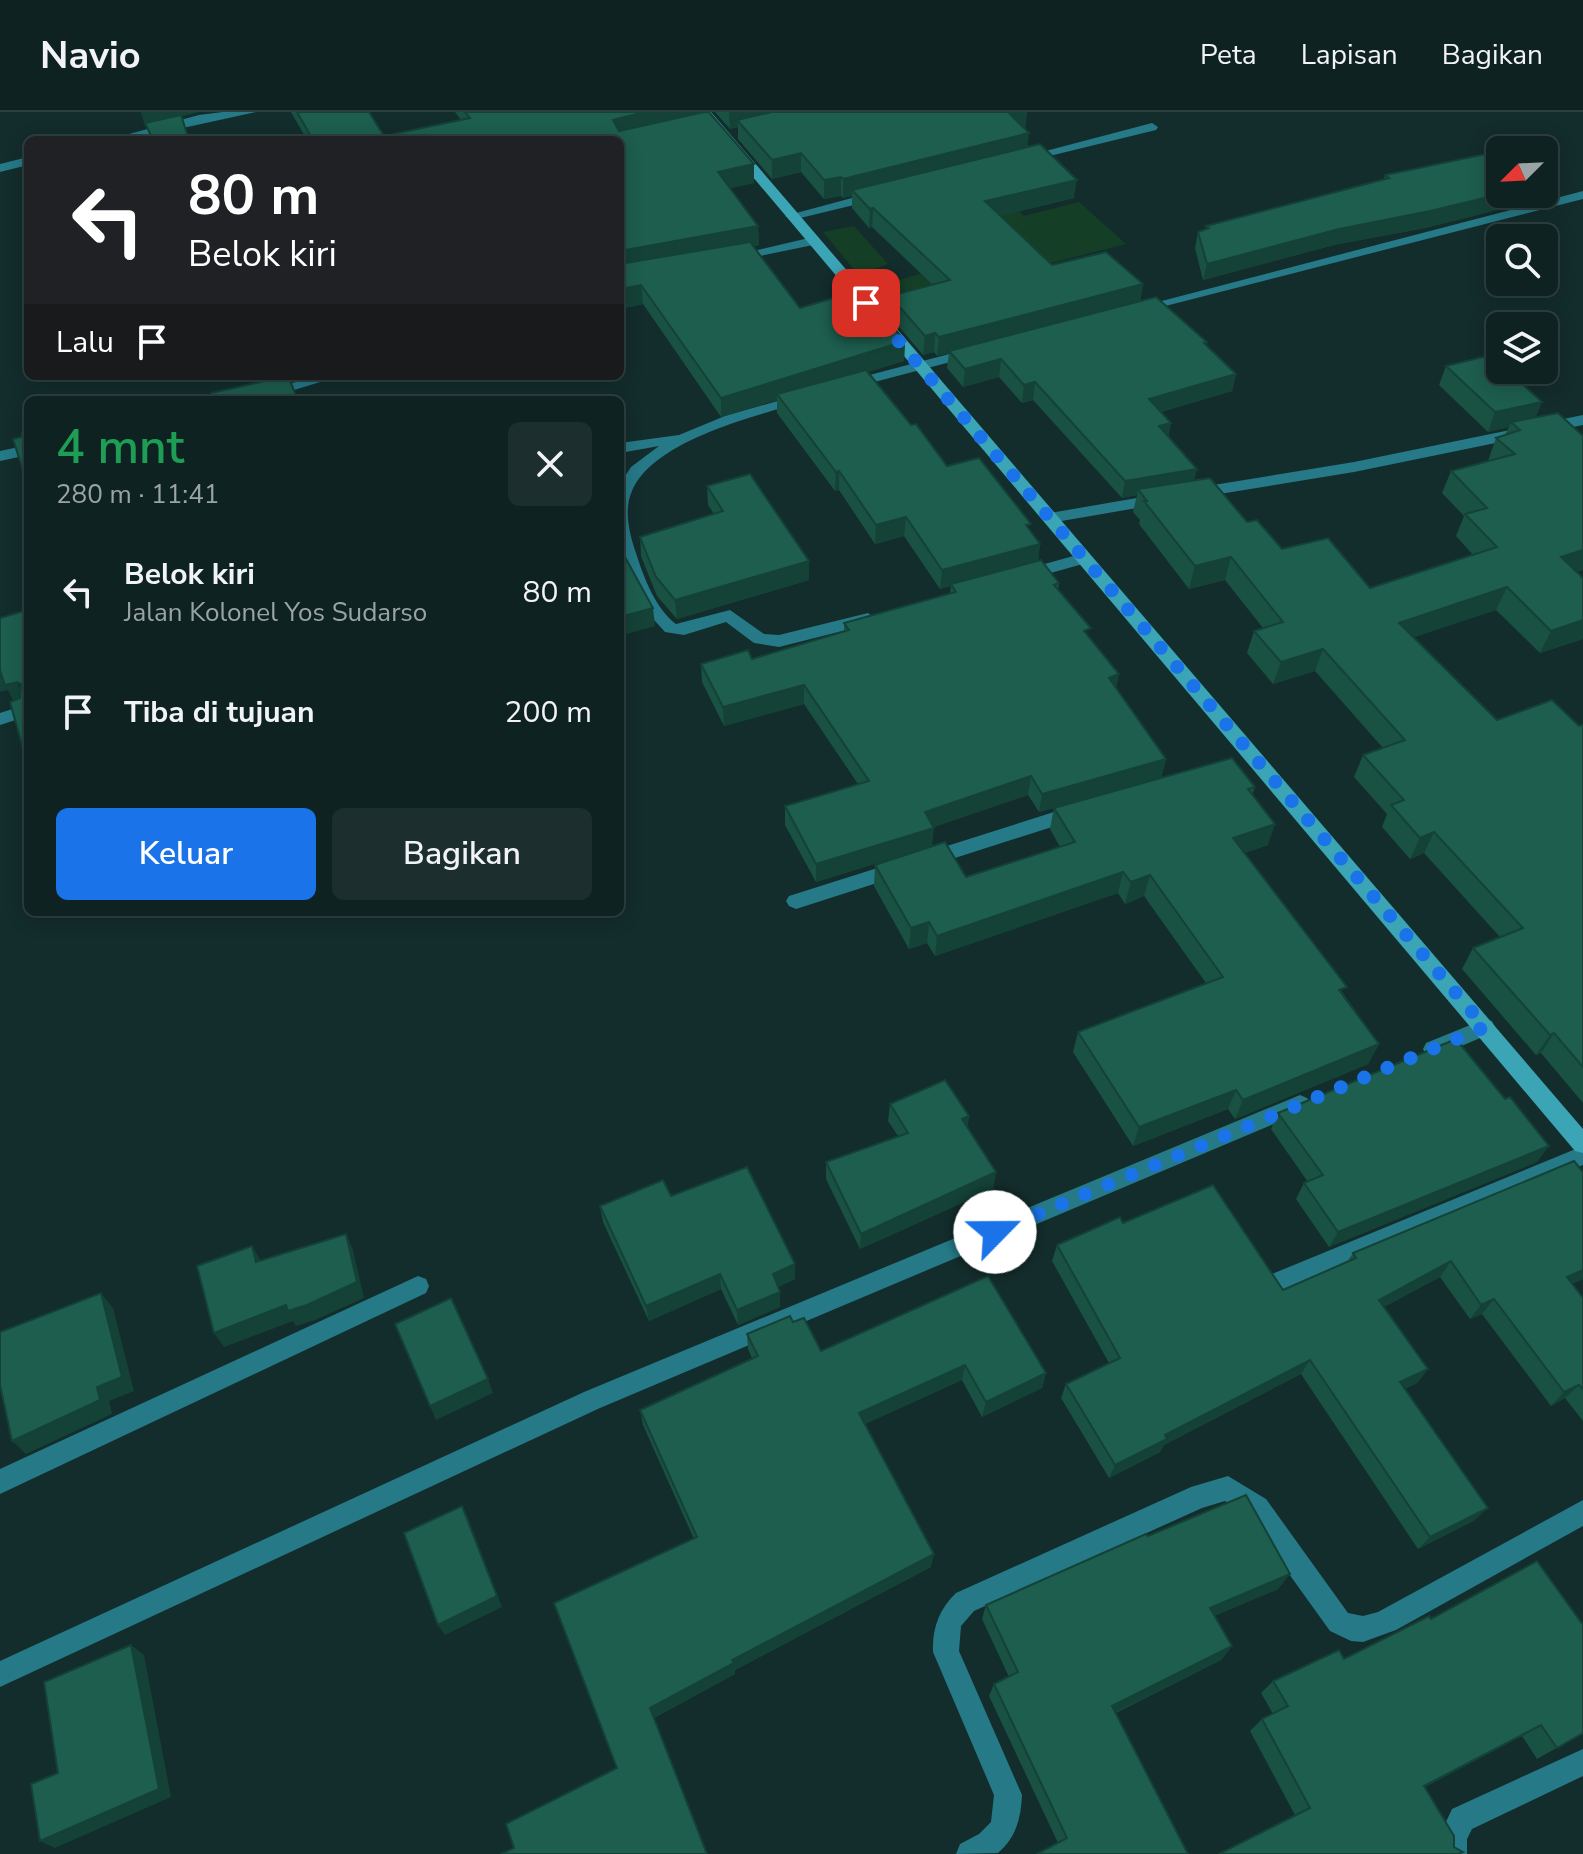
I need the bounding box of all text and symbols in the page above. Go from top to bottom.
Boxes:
text: Navio [40,30,141,81]
text: Peta [1200,36,1257,74]
text: Lapisan [1301,36,1398,74]
text: Bagikan [1442,36,1543,74]
north arrow [1486,136,1558,208]
map controls [1486,136,1558,384]
text: 80 m [188,157,319,234]
icon: left [56,168,160,272]
button: search [1486,224,1558,296]
text: Belok kiri [188,230,337,279]
pin [832,269,900,337]
icon: arrive [844,281,888,325]
button: layers [1486,312,1558,384]
icon: arrive [130,320,174,364]
text: Lalu [56,322,114,363]
text: 4 mnt [56,414,184,480]
button: close [508,422,592,506]
text: 280 m · 11:41 [56,477,219,512]
text: Belok kiri [124,554,255,595]
icon: left [56,570,100,614]
text: 80 m [523,572,592,613]
text: Jalan Kolonel Yos Sudarso [124,595,427,630]
icon: arrive [56,690,100,734]
text: Tiba di tujuan [124,692,315,733]
text: 200 m [505,692,592,733]
button: Keluar [56,808,316,900]
button: Bagikan [332,808,592,900]
position arrow [953,1190,1037,1274]

